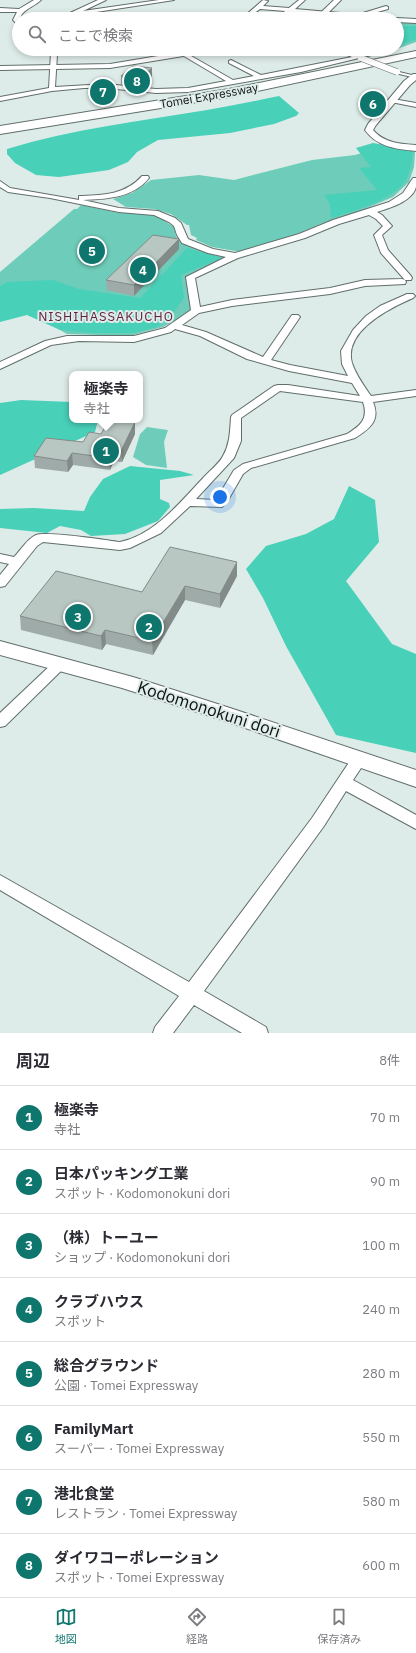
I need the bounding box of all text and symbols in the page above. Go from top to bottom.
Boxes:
search box [12,12,404,56]
icon: search [26,23,48,45]
text: ここで検索 [58,26,133,45]
pin: 8 [124,66,150,96]
pin: 7 [90,77,116,107]
street label: Tomei Expressway [159,79,259,112]
pin: 6 [360,89,386,119]
pin: 5 [79,236,105,266]
pin: 4 [130,255,156,285]
district label: NISHIHASSAKUCHO [38,308,174,325]
popup [69,371,143,423]
text: 極楽寺 [83,379,129,398]
text: 寺社 [83,400,110,417]
pin: 1 [93,436,119,466]
your location [210,487,230,507]
pin: 3 [65,602,91,632]
pin: 2 [136,612,162,642]
street label: Kodomonokuni dori [135,676,283,742]
text: 周辺 [16,1050,50,1072]
text: 8件 [379,1052,400,1069]
text: 極楽寺 [54,1100,99,1119]
text: 1 [25,1109,33,1126]
text: 70 m [370,1109,400,1126]
text: 寺社 [54,1121,80,1138]
text: 日本パッキング工業 [54,1164,189,1183]
text: 2 [25,1173,33,1190]
text: 90 m [370,1173,400,1190]
text: スポット · Kodomonokuni dori [54,1185,230,1202]
text: （株）トーユー [54,1228,159,1247]
text: 3 [25,1237,33,1254]
text: 100 m [362,1237,400,1254]
text: ショップ · Kodomonokuni dori [54,1249,230,1266]
text: クラブハウス [54,1292,144,1311]
text: 4 [25,1301,33,1318]
text: 240 m [362,1301,400,1318]
text: スポット [54,1313,106,1330]
text: 総合グラウンド [54,1356,159,1375]
text: 5 [25,1365,33,1382]
text: 280 m [362,1365,400,1382]
text: 公園 · Tomei Expressway [54,1377,198,1394]
text: FamilyMart [54,1419,134,1438]
text: 6 [25,1429,33,1446]
text: 550 m [362,1429,400,1446]
text: スーパー · Tomei Expressway [54,1440,224,1457]
text: 港北食堂 [54,1484,114,1503]
text: 7 [25,1493,33,1510]
text: 580 m [362,1493,400,1510]
text: レストラン · Tomei Expressway [54,1505,237,1522]
text: ダイワコーポレーション [54,1548,219,1567]
text: 8 [25,1557,33,1574]
text: 600 m [362,1557,400,1574]
text: スポット · Tomei Expressway [54,1569,224,1586]
tab: 地図 [55,1606,77,1646]
tab: 経路 [186,1606,208,1646]
tab: 保存済み [317,1606,361,1646]

